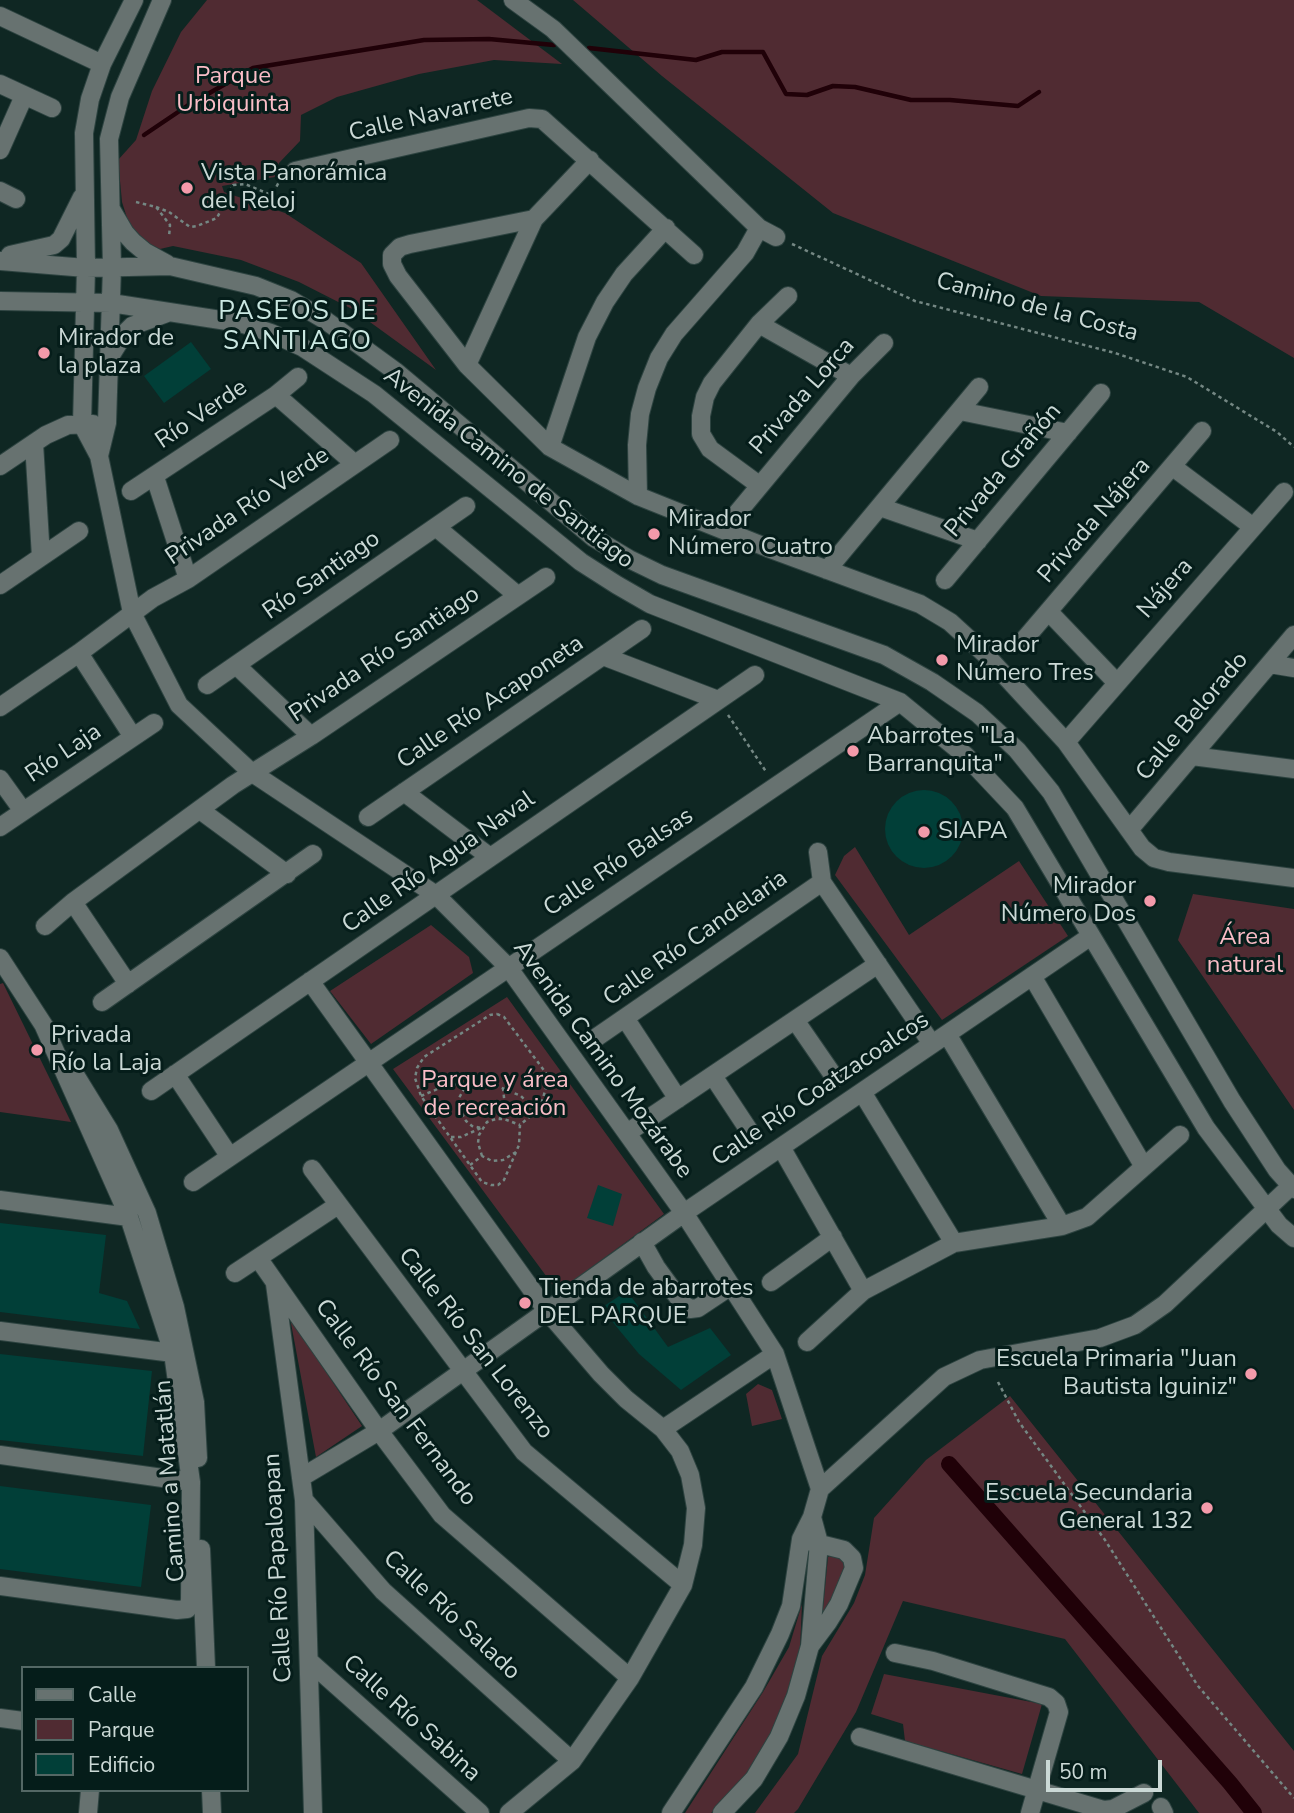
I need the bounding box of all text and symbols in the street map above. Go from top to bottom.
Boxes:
park label: Parque Urbiquinta [176,63,290,119]
street label: Calle Navarrete [346,83,516,149]
place label: Vista Panorámica del Reloj [201,160,387,216]
marker: Vista Panorámica del Reloj [179,180,195,196]
street label: Camino de la Costa [933,267,1141,349]
district label: PASEOS DE SANTIAGO [219,297,377,358]
place label: Mirador de la plaza [58,325,174,381]
street label: Privada Lorca [744,333,862,461]
marker: Mirador de la plaza [36,345,52,361]
street label: Avenida Camino de Santiago [377,362,639,576]
street label: Río Verde [151,374,253,456]
street label: Privada Grañón [940,398,1068,544]
street label: Privada Río Verde [161,442,335,572]
street label: Privada Nájera [1033,452,1157,590]
place label: Mirador Número Cuatro [668,506,833,562]
street label: Río Santiago [258,525,386,627]
marker: Mirador Número Cuatro [646,526,662,542]
street label: Nájera [1132,553,1200,625]
street label: Privada Río Santiago [284,581,486,729]
street label: Calle Río Acaponeta [392,630,590,776]
place label: Mirador Número Tres [956,632,1094,688]
street label: Calle Belorado [1131,647,1255,787]
marker: Mirador Número Tres [934,652,950,668]
street label: Río Laja [21,718,107,790]
place label: Abarrotes "La Barranquita" [867,723,1015,779]
marker: Abarrotes "La Barranquita" [845,743,861,759]
street label: Calle Río Agua Naval [337,786,541,940]
street label: Calle Río Balsas [539,802,699,924]
place label: SIAPA [938,818,1007,846]
marker: SIAPA [916,824,932,840]
street label: Calle Río Candelaria [598,865,794,1013]
place label: Mirador Número Dos [1001,873,1136,929]
marker: Mirador Número Dos [1142,893,1158,909]
park label: Área natural [1207,924,1283,980]
street label: Avenida Camino Mozárabe [506,935,698,1185]
street label: Calle Río Coatzacoalcos [707,1007,935,1173]
place label: Privada Río la Laja [51,1022,162,1078]
marker: Privada Río la Laja [29,1042,45,1058]
park label: Parque y área de recreación [421,1067,569,1123]
street label: Calle Río San Lorenzo [391,1242,559,1446]
place label: Tienda de abarrotes DEL PARQUE [539,1275,754,1331]
street label: Calle Río San Fernando [308,1294,482,1512]
marker: Tienda de abarrotes DEL PARQUE [517,1295,533,1311]
place label: Escuela Primaria "Juan Bautista Iguiniz" [996,1346,1237,1402]
marker: Escuela Primaria "Juan Bautista Iguiniz" [1243,1366,1259,1382]
street label: Camino a Matatlán [150,1379,192,1583]
street label: Calle Río Papaloapan [259,1452,299,1684]
place label: Escuela Secundaria General 132 [985,1480,1193,1536]
marker: Escuela Secundaria General 132 [1199,1500,1215,1516]
street label: Calle Río Salado [376,1545,526,1687]
street label: Calle Río Sabina [336,1649,486,1789]
legend [21,1666,248,1792]
text: Calle [88,1681,136,1709]
text: Parque [88,1716,155,1744]
scale bar [1049,1746,1164,1790]
text: Edificio [88,1751,155,1779]
text: 50 m [1059,1758,1108,1786]

